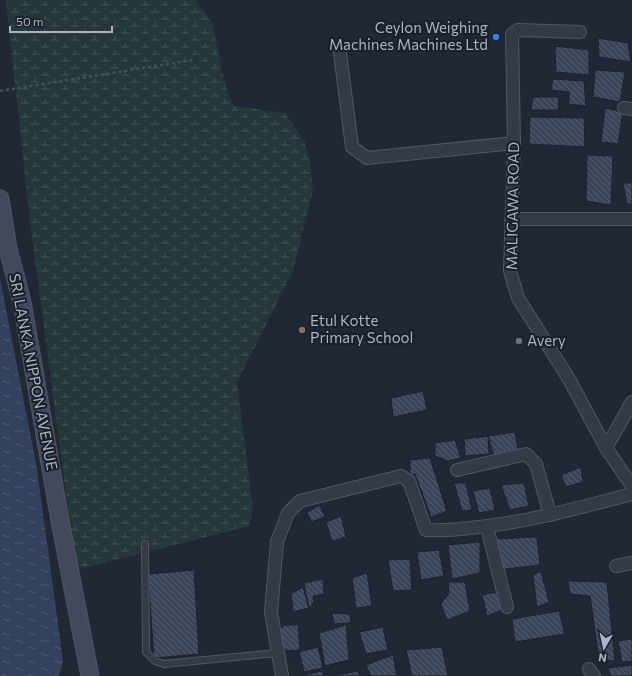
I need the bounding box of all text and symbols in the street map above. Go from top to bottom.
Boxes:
scale bar [10,8,112,34]
text: 50 m [16,14,44,28]
place label: Ceylon Weighing Machines Machines Ltd [329,18,488,53]
marker: Ceylon Weighing Machines Machines Ltd [491,32,501,42]
street label: MALIGAWA ROAD [502,142,522,270]
street label: SRI LANKA NIPPON AVENUE [6,272,62,472]
place label: Etul Kotte Primary School [310,311,413,346]
marker: Etul Kotte Primary School [297,325,307,335]
place label: Avery [527,331,566,349]
marker: Avery [514,336,524,346]
north arrow [584,628,624,668]
text: N [597,651,607,665]

